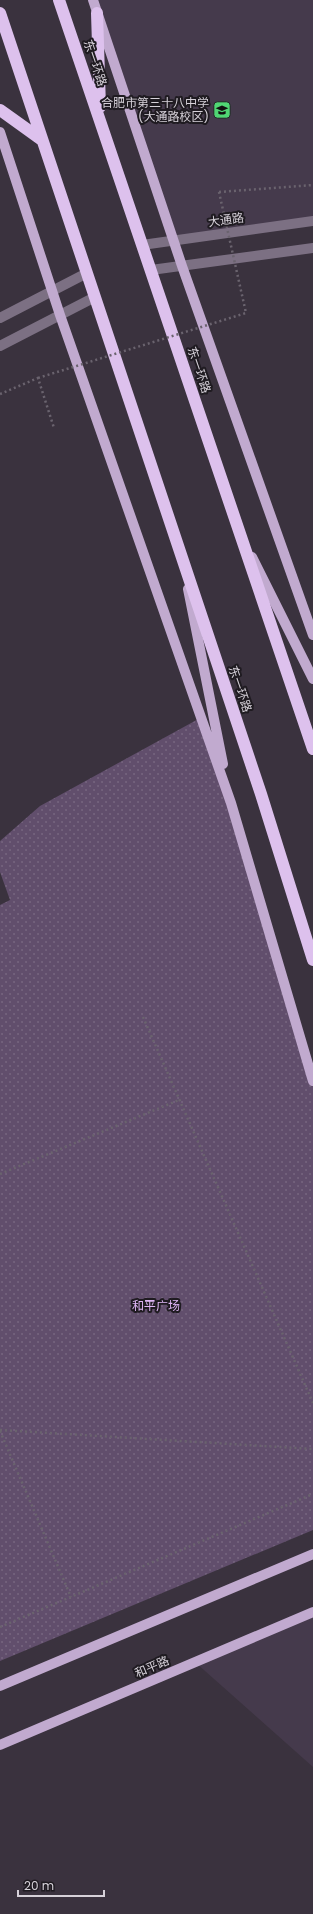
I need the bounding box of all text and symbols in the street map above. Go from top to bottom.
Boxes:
street label: 东一环路 [80,37,111,88]
place label: 合肥市第三十八中学 (大通路校区) [101,94,209,125]
school or university icon: 合肥市第三十八中学 (大通路校区) [212,100,232,120]
street label: 大通路 [207,209,245,230]
street label: 东一环路 [184,344,215,395]
street label: 东一环路 [225,663,256,714]
park label: 和平广场 [132,1297,180,1314]
street label: 和平路 [132,1652,172,1681]
scale bar [18,1872,104,1898]
text: 20 m [24,1877,54,1894]

